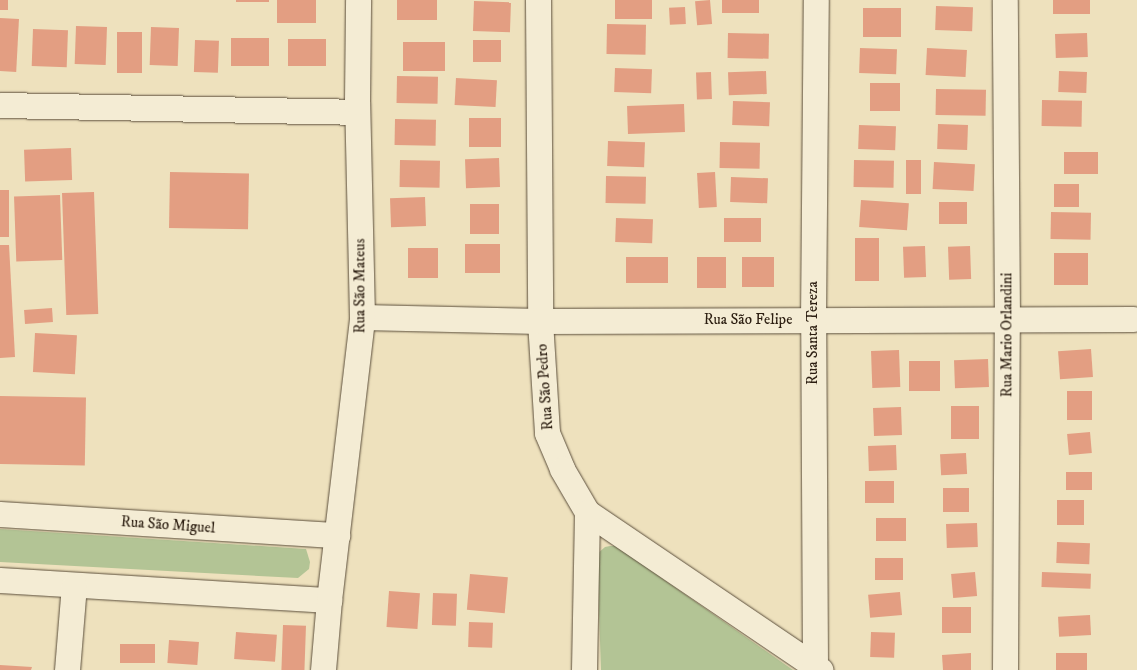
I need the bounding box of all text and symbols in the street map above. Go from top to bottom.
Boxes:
street label: Rua São Mateus [351,239,369,333]
street label: Rua Mario Orlandini [998,273,1016,397]
street label: Rua Santa Tereza [804,281,822,385]
street label: Rua São Felipe [704,311,792,329]
street label: Rua São Pedro [533,343,557,431]
street label: Rua São Miguel [120,513,216,537]

